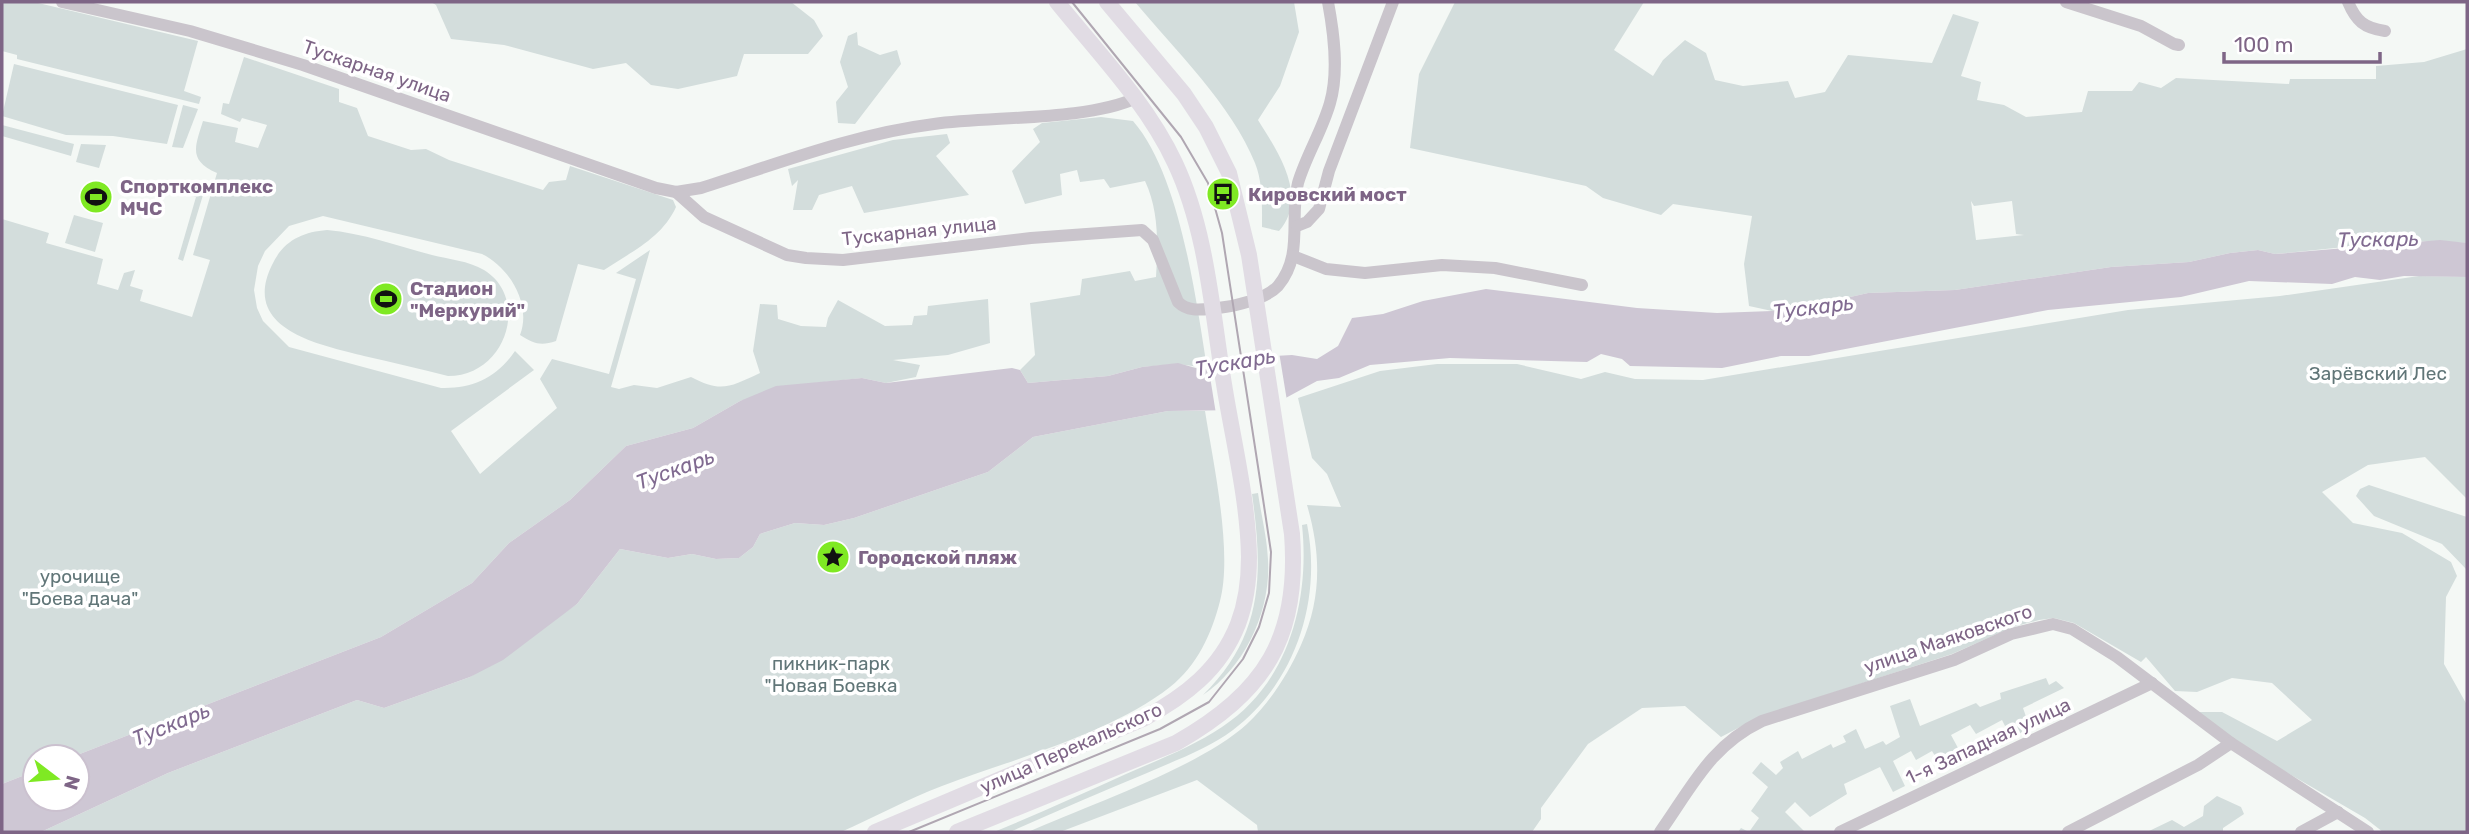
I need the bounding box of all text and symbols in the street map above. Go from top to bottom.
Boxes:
scale bar [2224,21,2380,65]
text: 100 m [2234,32,2293,57]
street label: Тускарная улица [300,35,454,107]
place label: Спорткомплекс МЧС [120,175,273,220]
bus stop icon: Кировский мост [1204,175,1242,213]
sports icon: Спорткомплекс МЧС [77,178,115,216]
place label: Кировский мост [1248,183,1407,206]
street label: Тускарная улица [841,211,997,251]
water label: Тускарь [2337,226,2419,252]
place label: Стадион "Меркурий" [410,277,525,322]
sports icon: Стадион "Меркурий" [367,280,405,318]
water label: Тускарь [1771,290,1855,324]
water label: Тускарь [1193,343,1277,381]
park label: Зарёвский Лес [2309,362,2447,385]
water label: Тускарь [633,443,717,495]
place icon: Городской пляж [814,538,852,576]
place label: Городской пляж [858,546,1017,569]
park label: урочище "Боева дача" [22,565,138,610]
street label: улица Маяковского [1861,599,2035,679]
park label: пикник-парк "Новая Боевка [765,652,897,697]
street label: 1-я Западная улица [1902,693,2074,789]
water label: Тускарь [129,697,213,751]
street label: улица Перекальского [976,697,1166,799]
north arrow [21,743,91,813]
text: N [59,773,85,792]

